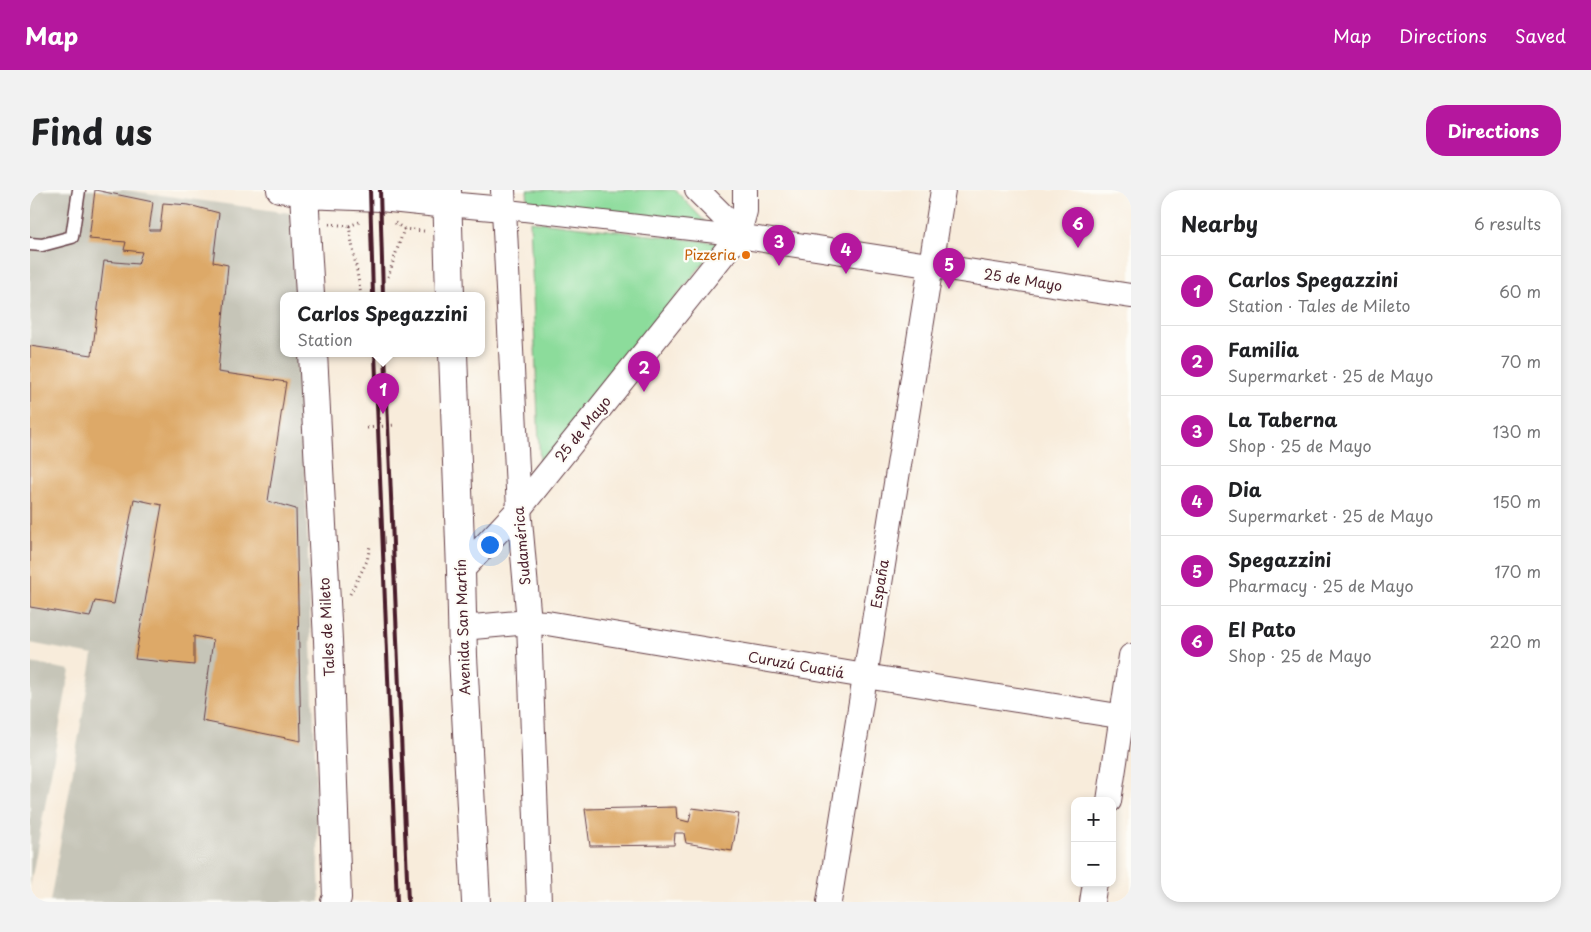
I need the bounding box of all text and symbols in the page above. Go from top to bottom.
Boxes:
text: Map [25,17,78,53]
text: Map [1333,22,1371,49]
text: Directions [1399,22,1487,49]
text: Saved [1515,22,1566,49]
text: Find us [30,104,152,157]
button: Directions [1426,105,1561,156]
pin: 6 [1062,207,1094,248]
text: Nearby [1181,207,1258,239]
text: 6 results [1474,211,1541,235]
pin: 3 [763,225,795,266]
pin: 4 [830,233,862,274]
place label: Pizzeria [684,244,736,265]
pin: 5 [933,248,965,289]
marker: Pizzeria [740,249,752,261]
street label: 25 de Mayo [982,263,1064,296]
text: Carlos Spegazzini [1228,265,1398,293]
text: 1 [1193,279,1201,303]
text: 60 m [1499,279,1541,303]
popup [280,292,485,357]
text: Station · Tales de Mileto [1228,293,1411,317]
text: Carlos Spegazzini [297,299,468,327]
text: Station [297,327,353,351]
text: Familia [1228,335,1299,363]
text: 2 [1191,349,1203,373]
text: 70 m [1501,349,1541,373]
pin: 2 [628,351,660,392]
text: Supermarket · 25 de Mayo [1228,363,1433,387]
pin: 1 [367,373,399,414]
street label: 25 de Mayo [549,391,616,466]
text: La Taberna [1228,405,1338,433]
text: 3 [1192,419,1202,443]
text: 130 m [1493,419,1541,443]
text: Shop · 25 de Mayo [1228,433,1372,457]
text: Dia [1228,475,1262,503]
text: 4 [1192,489,1202,513]
text: 150 m [1493,489,1541,513]
text: Supermarket · 25 de Mayo [1228,503,1433,527]
street label: Sudamérica [508,506,535,586]
your location [477,532,503,558]
text: Spegazzini [1228,545,1331,573]
street label: España [865,558,894,610]
street label: Avenida San Martín [450,559,475,695]
text: 5 [1192,559,1202,583]
text: 170 m [1495,559,1541,583]
text: Pharmacy · 25 de Mayo [1228,573,1414,597]
street label: Tales de Mileto [313,577,340,677]
text: El Pato [1228,615,1296,643]
text: 6 [1191,629,1203,653]
text: 220 m [1490,629,1541,653]
text: Shop · 25 de Mayo [1228,643,1372,667]
street label: Curuzú Cuatiá [746,646,846,683]
map controls [1071,797,1116,887]
button: + [1071,797,1116,842]
button: − [1071,842,1116,887]

